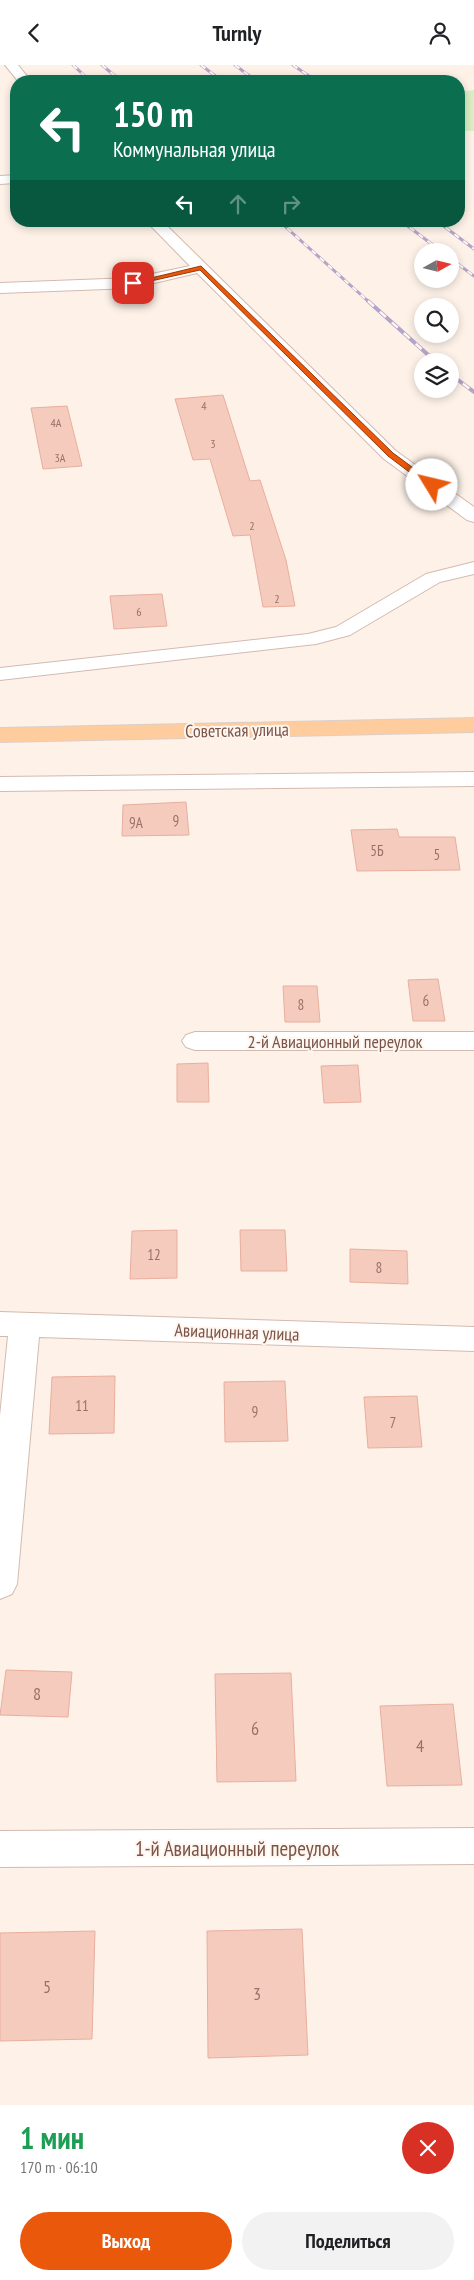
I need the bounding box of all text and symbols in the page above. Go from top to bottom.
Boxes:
icon: back [20,19,48,47]
text: Turnly [213,19,261,47]
icon: person [426,19,454,47]
text: 150 m [113,91,194,137]
icon: left [30,95,95,160]
text: Коммунальная улица [113,135,276,163]
icon: left [171,190,199,218]
icon: ahead [224,190,252,218]
icon: right [277,190,305,218]
north arrow [414,243,459,287]
map controls [414,243,459,398]
pin [112,262,154,304]
icon: arrive [119,269,147,297]
button: search [414,298,459,343]
button: layers [414,353,459,398]
house number: 4 [201,398,207,413]
house number: 4А [50,415,62,430]
house number: 3 [210,436,216,451]
house number: 3А [54,450,66,465]
position arrow [405,458,457,510]
house number: 2 [249,518,255,533]
house number: 2 [274,591,280,606]
house number: 6 [136,604,142,619]
street label: Советская улица [185,718,289,742]
house number: 9 [173,811,179,830]
house number: 9А [129,813,144,832]
house number: 5Б [370,841,384,860]
house number: 5 [434,845,440,864]
house number: 6 [423,991,430,1010]
house number: 8 [298,995,304,1014]
street label: 2-й Авиационный переулок [248,1030,422,1053]
house number: 12 [147,1245,161,1264]
house number: 8 [376,1258,382,1277]
street label: Авиационная улица [174,1318,300,1346]
house number: 11 [75,1396,89,1415]
house number: 9 [252,1402,258,1421]
house number: 7 [390,1413,396,1432]
house number: 8 [33,1682,41,1705]
house number: 6 [251,1717,259,1740]
house number: 4 [416,1734,424,1757]
street label: 1-й Авиационный переулок [135,1835,339,1862]
house number: 5 [43,1975,51,1998]
house number: 3 [253,1982,261,2005]
text: 1 мин [20,2118,84,2157]
button: close [402,2122,454,2174]
text: 170 m · 06:10 [20,2157,98,2177]
button: Выход [20,2212,232,2270]
button: Поделиться [242,2212,454,2270]

